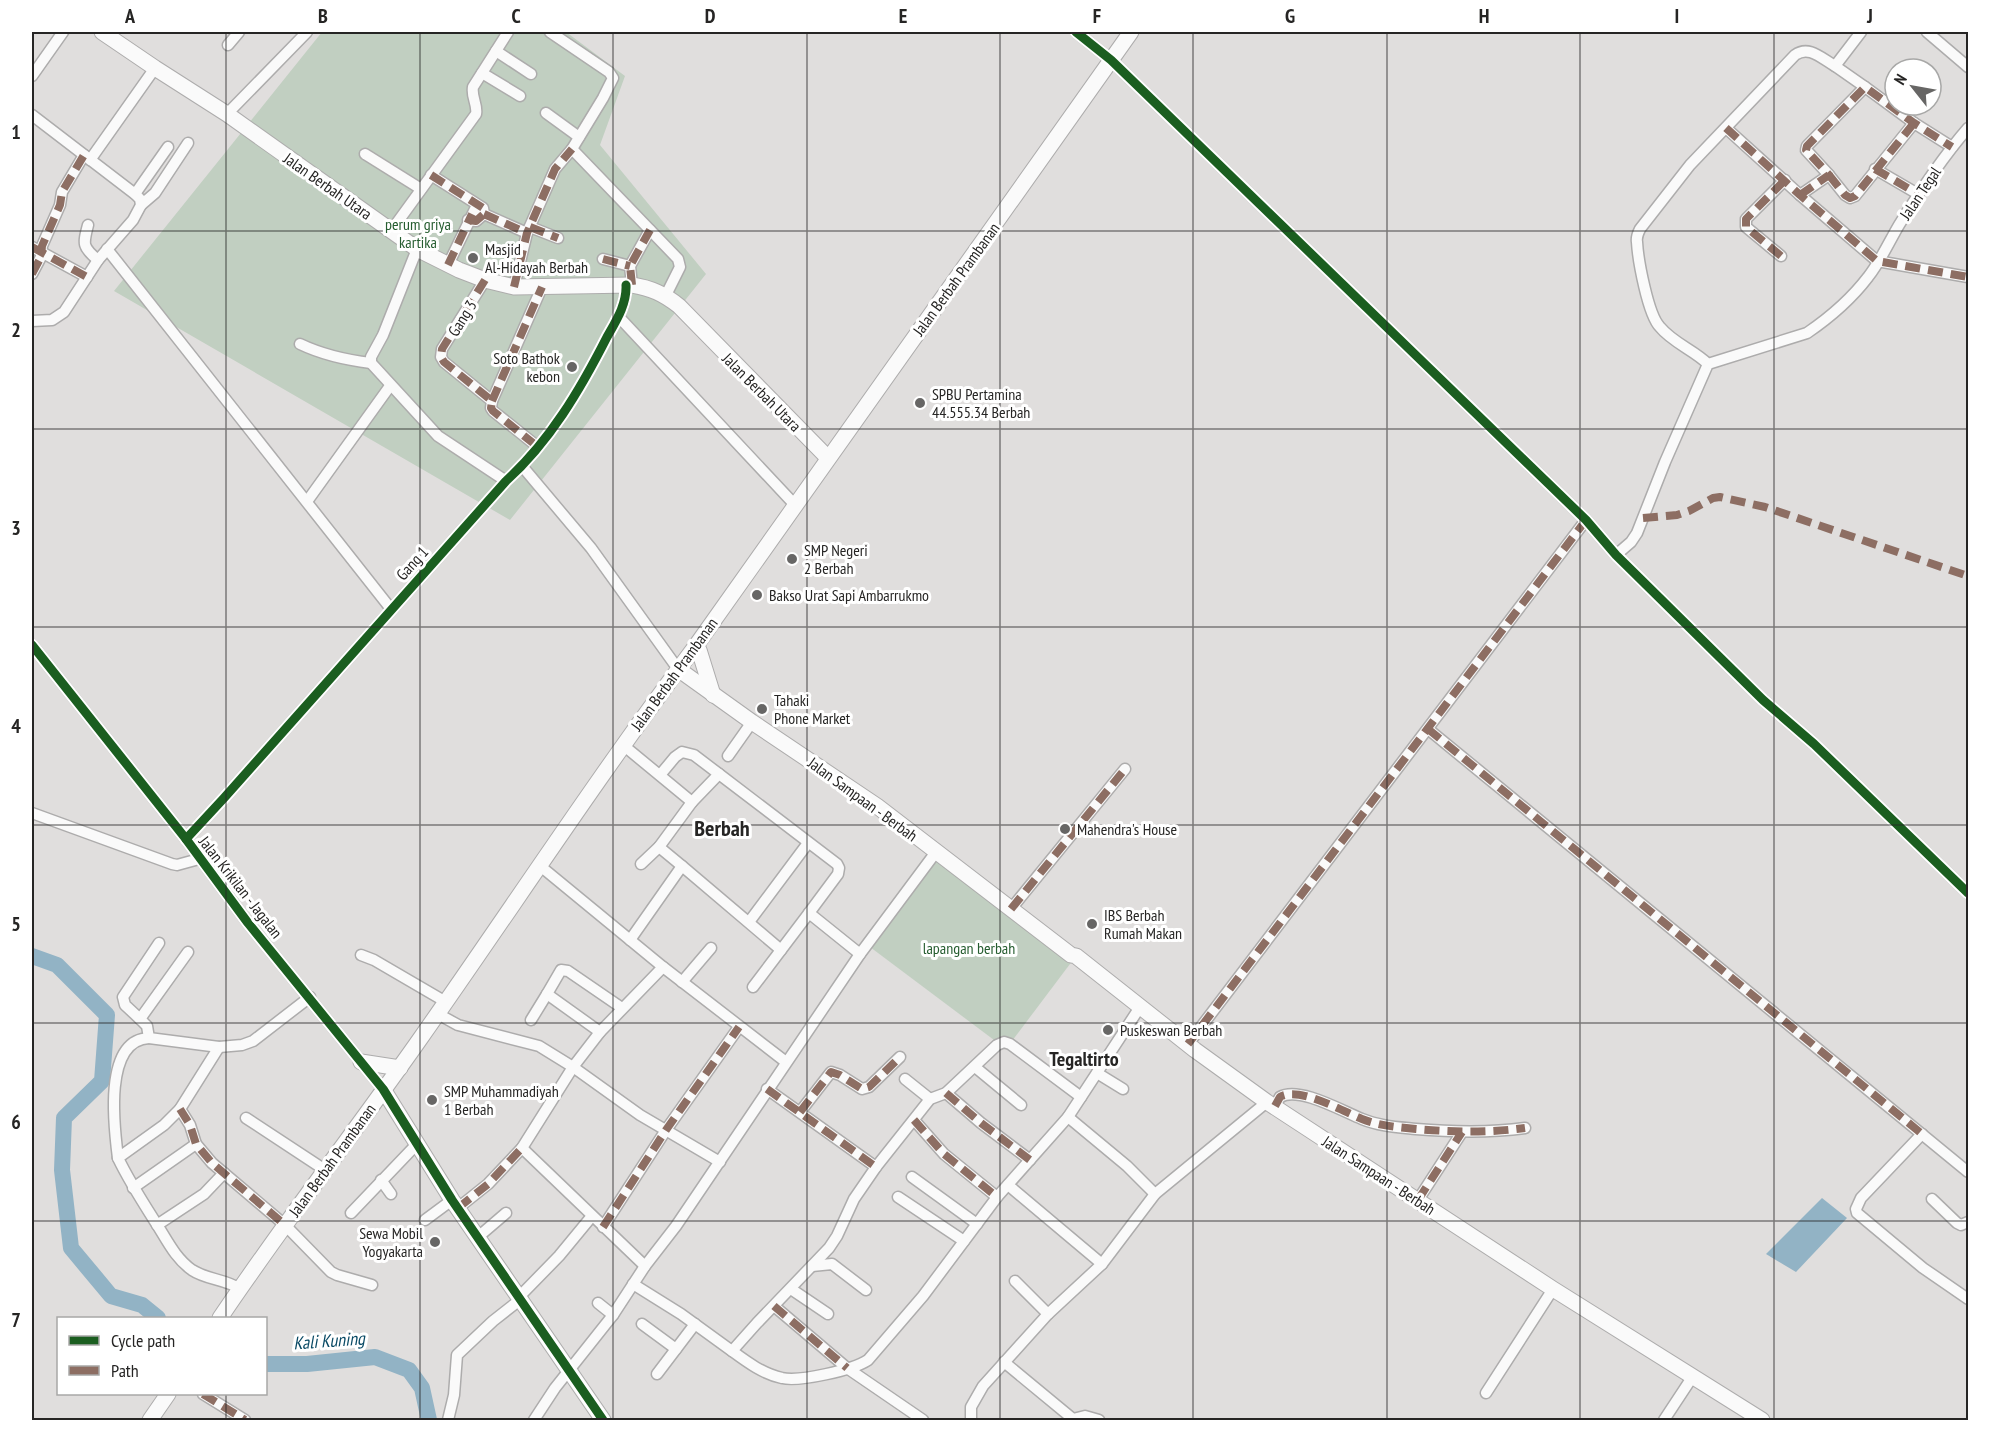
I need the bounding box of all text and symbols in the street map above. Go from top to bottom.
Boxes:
text: A [124,3,136,29]
text: B [318,3,328,29]
text: C [511,3,521,29]
text: D [705,3,716,29]
text: E [899,3,907,29]
text: F [1093,3,1101,29]
text: G [1285,3,1295,29]
text: H [1479,3,1489,29]
text: I [1675,3,1679,29]
text: J [1866,3,1873,29]
north arrow [1883,57,1943,117]
text: N [1889,70,1911,88]
text: 1 [11,119,21,145]
street label: Jalan Berbah Utara [279,148,376,224]
street label: Jalan Tegal [1895,163,1945,224]
park label: perum griya kartika [385,214,451,252]
street label: Jalan Berbah Prambanan [908,219,1004,340]
place label: Masjid Al-Hidayah Berbah [485,239,588,277]
marker: Masjid Al-Hidayah Berbah [466,251,480,265]
street label: Gang 3 [443,296,481,340]
text: 2 [11,317,21,343]
place label: Soto Bathok kebon [493,348,561,386]
street label: Jalan Berbah Utara [718,348,805,435]
marker: Soto Bathok kebon [565,360,579,374]
place label: SPBU Pertamina 44.555.34 Berbah [932,384,1030,422]
marker: SPBU Pertamina 44.555.34 Berbah [913,396,927,410]
text: 3 [11,515,21,541]
place label: SMP Negeri 2 Berbah [804,540,868,578]
street label: Gang 1 [392,542,432,584]
marker: SMP Negeri 2 Berbah [785,552,799,566]
place label: Bakso Urat Sapi Ambarrukmo [769,585,929,605]
marker: Bakso Urat Sapi Ambarrukmo [750,588,764,602]
street label: Jalan Berbah Prambanan [626,614,722,735]
place label: Tahaki Phone Market [774,690,851,728]
marker: Tahaki Phone Market [755,702,769,716]
text: 4 [11,713,21,739]
street label: Jalan Sampaan - Berbah [804,752,922,845]
district label: Berbah [694,814,750,842]
place label: Mahendra's House [1077,819,1177,839]
marker: Mahendra's House [1058,822,1072,836]
street label: Jalan Krikilan - Jagalan [194,831,287,942]
place label: IBS Berbah Rumah Makan [1104,905,1182,943]
text: 5 [11,911,21,937]
marker: IBS Berbah Rumah Makan [1085,917,1099,931]
park label: lapangan berbah [923,938,1015,958]
place label: Puskeswan Berbah [1120,1020,1222,1040]
marker: Puskeswan Berbah [1101,1023,1115,1037]
district label: Tegaltirto [1049,1046,1119,1072]
place label: SMP Muhammadiyah 1 Berbah [444,1081,559,1119]
marker: SMP Muhammadiyah 1 Berbah [425,1093,439,1107]
street label: Jalan Berbah Prambanan [284,1100,380,1221]
text: 6 [11,1109,21,1135]
street label: Jalan Sampaan - Berbah [1318,1131,1439,1219]
place label: Sewa Mobil Yogyakarta [359,1223,423,1261]
marker: Sewa Mobil Yogyakarta [428,1235,442,1249]
text: 7 [11,1307,21,1333]
legend [57,1317,267,1395]
water label: Kali Kuning [293,1326,367,1354]
text: Cycle path [111,1329,175,1352]
text: Path [111,1359,139,1382]

